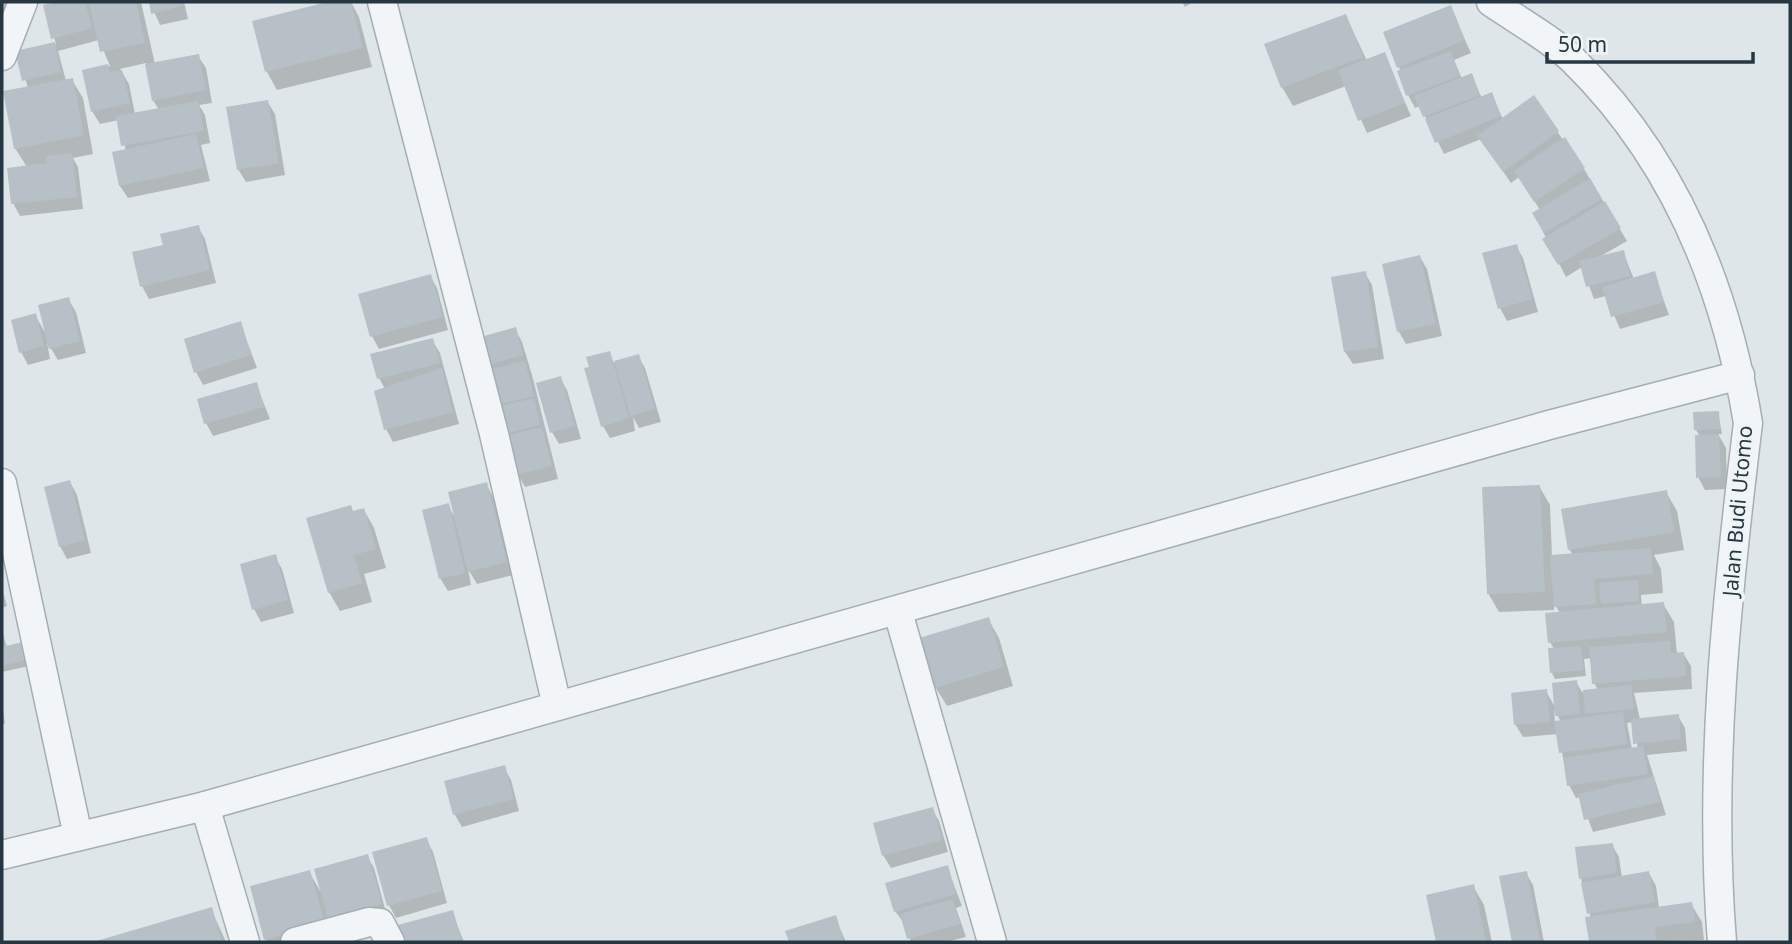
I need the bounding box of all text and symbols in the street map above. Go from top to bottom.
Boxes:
scale bar [1547,21,1754,65]
text: 50 m [1558,30,1607,58]
street label: Jalan Budi Utomo [1715,424,1758,600]

